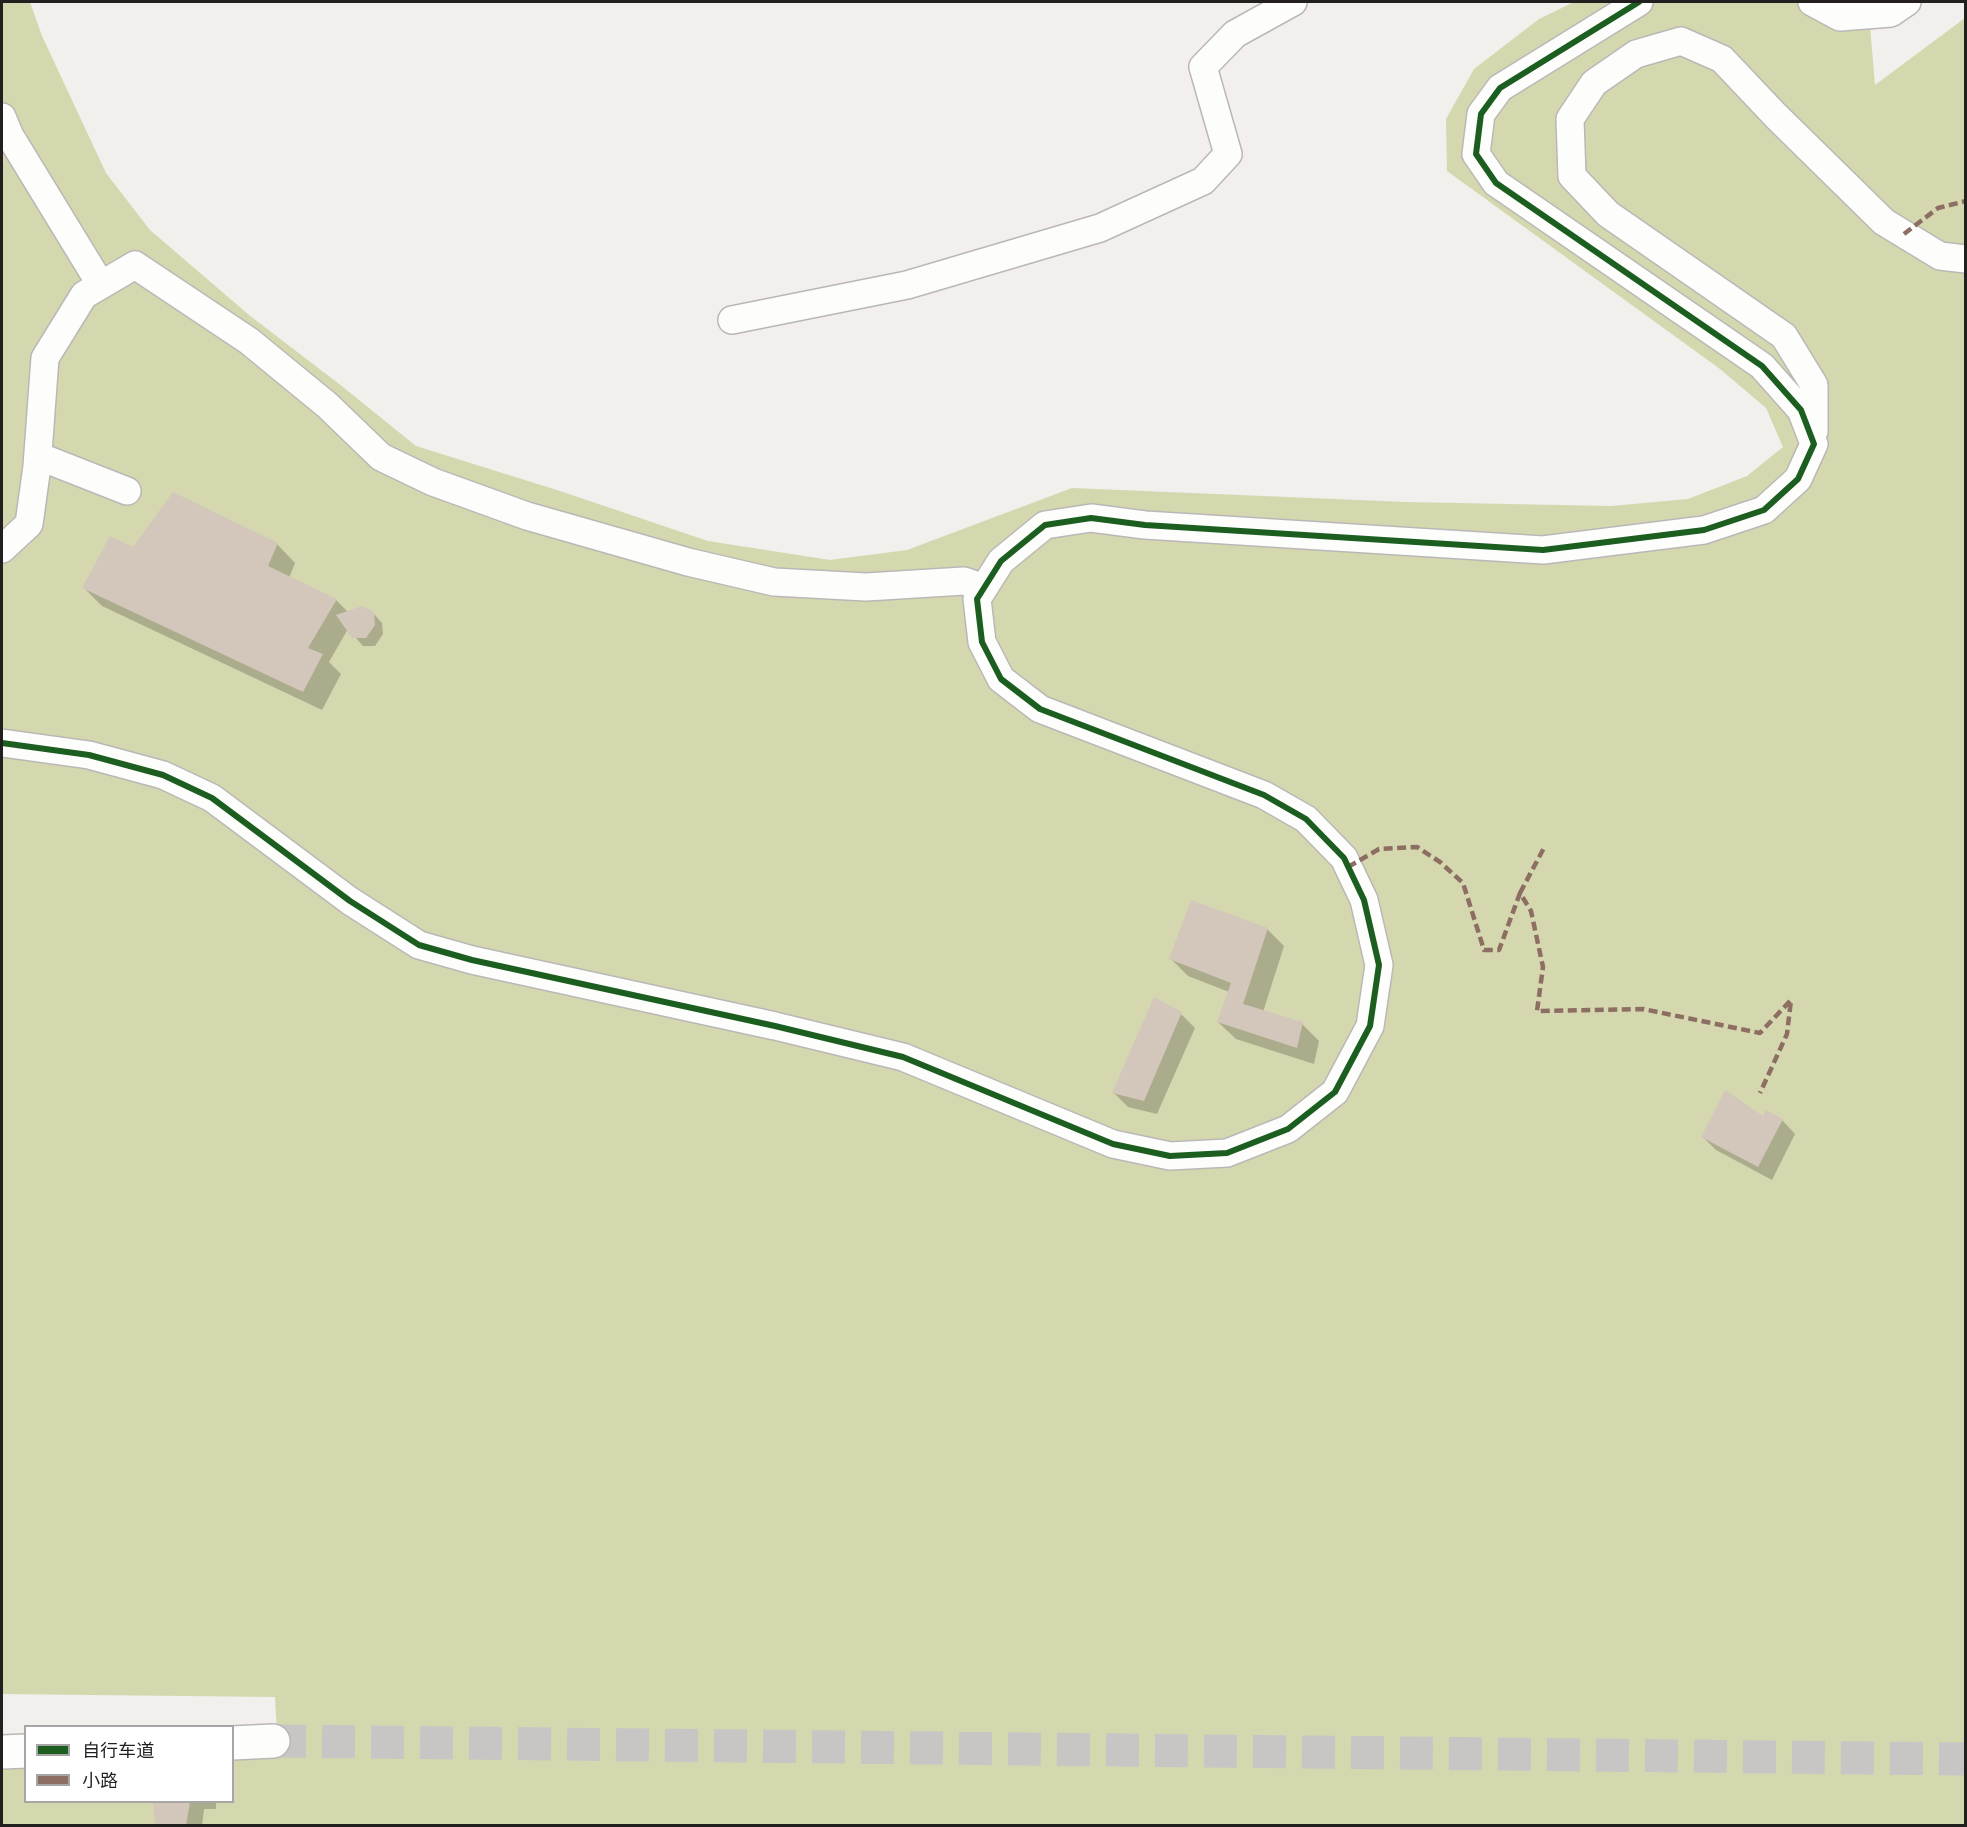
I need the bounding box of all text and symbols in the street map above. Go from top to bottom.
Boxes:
legend [24,1725,234,1803]
text: 自行车道 [82,1737,154,1764]
text: 小路 [82,1767,118,1794]

